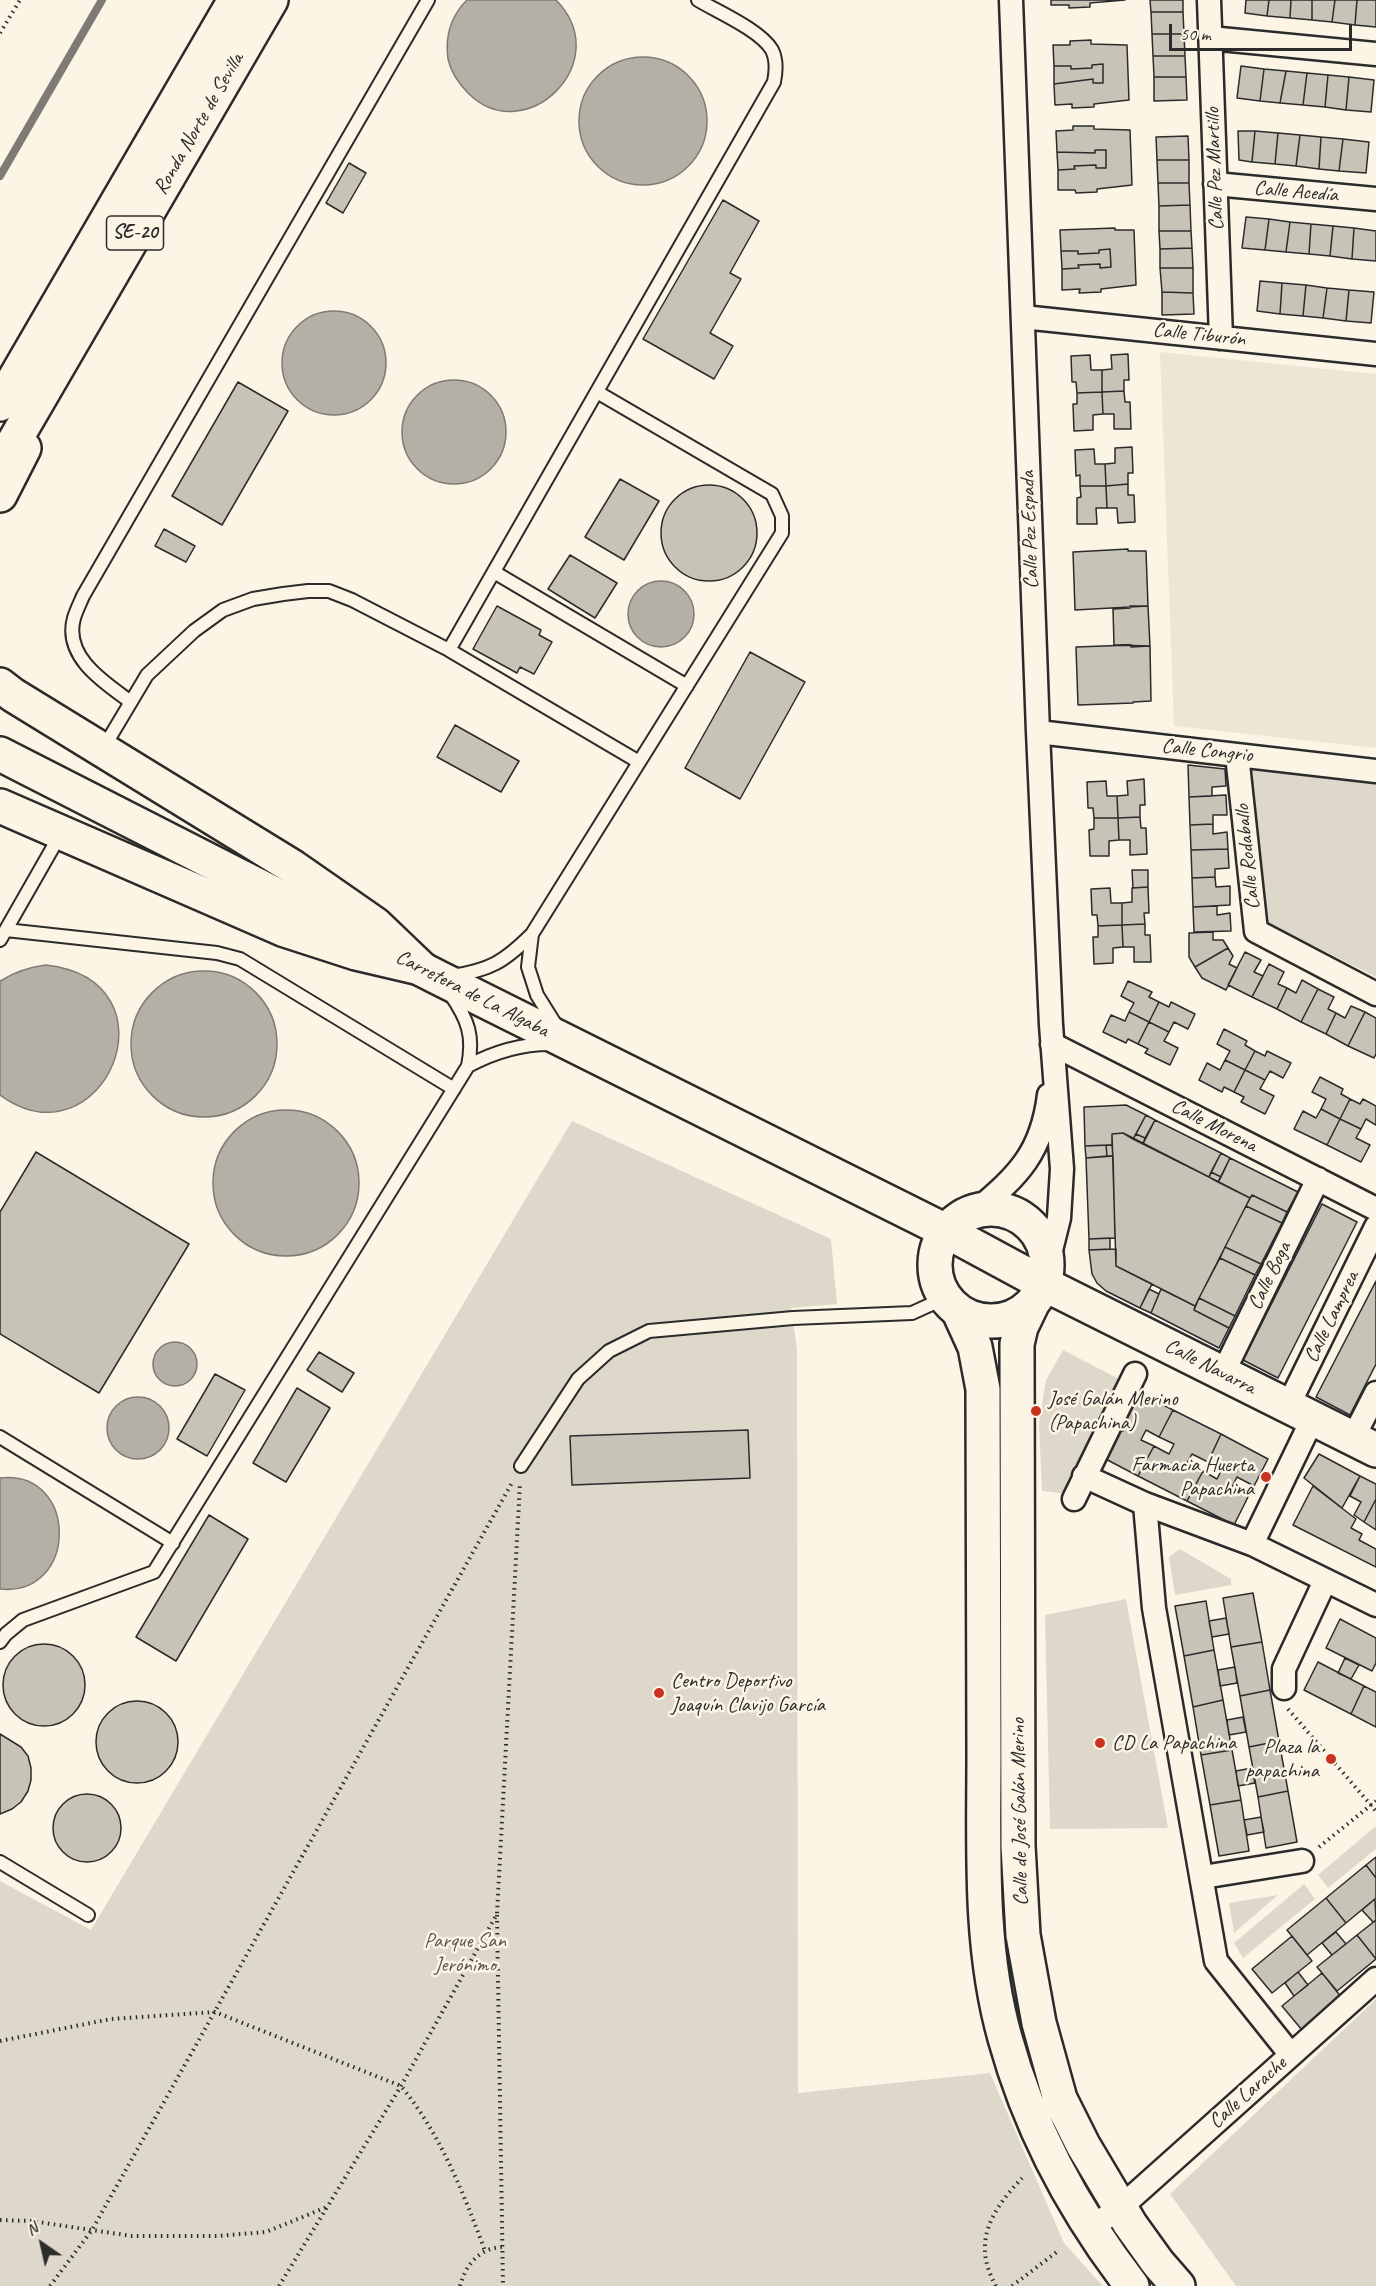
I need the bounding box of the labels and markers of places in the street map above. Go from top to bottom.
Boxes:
place label: José Galán Merino (Papachina) [1048,1386,1178,1436]
marker: José Galán Merino (Papachina) [1029,1404,1043,1418]
place label: Farmacia Huerta Papachina [1132,1452,1254,1502]
marker: Farmacia Huerta Papachina [1259,1470,1273,1484]
place label: Centro Deportivo Joaquín Clavijo García [671,1668,825,1718]
marker: Centro Deportivo Joaquín Clavijo García [652,1686,666,1700]
place label: CD La Papachina [1112,1730,1236,1756]
place label: Plaza la papachina [1245,1734,1319,1784]
marker: CD La Papachina [1093,1736,1107,1750]
marker: Plaza la papachina [1324,1752,1338,1766]

